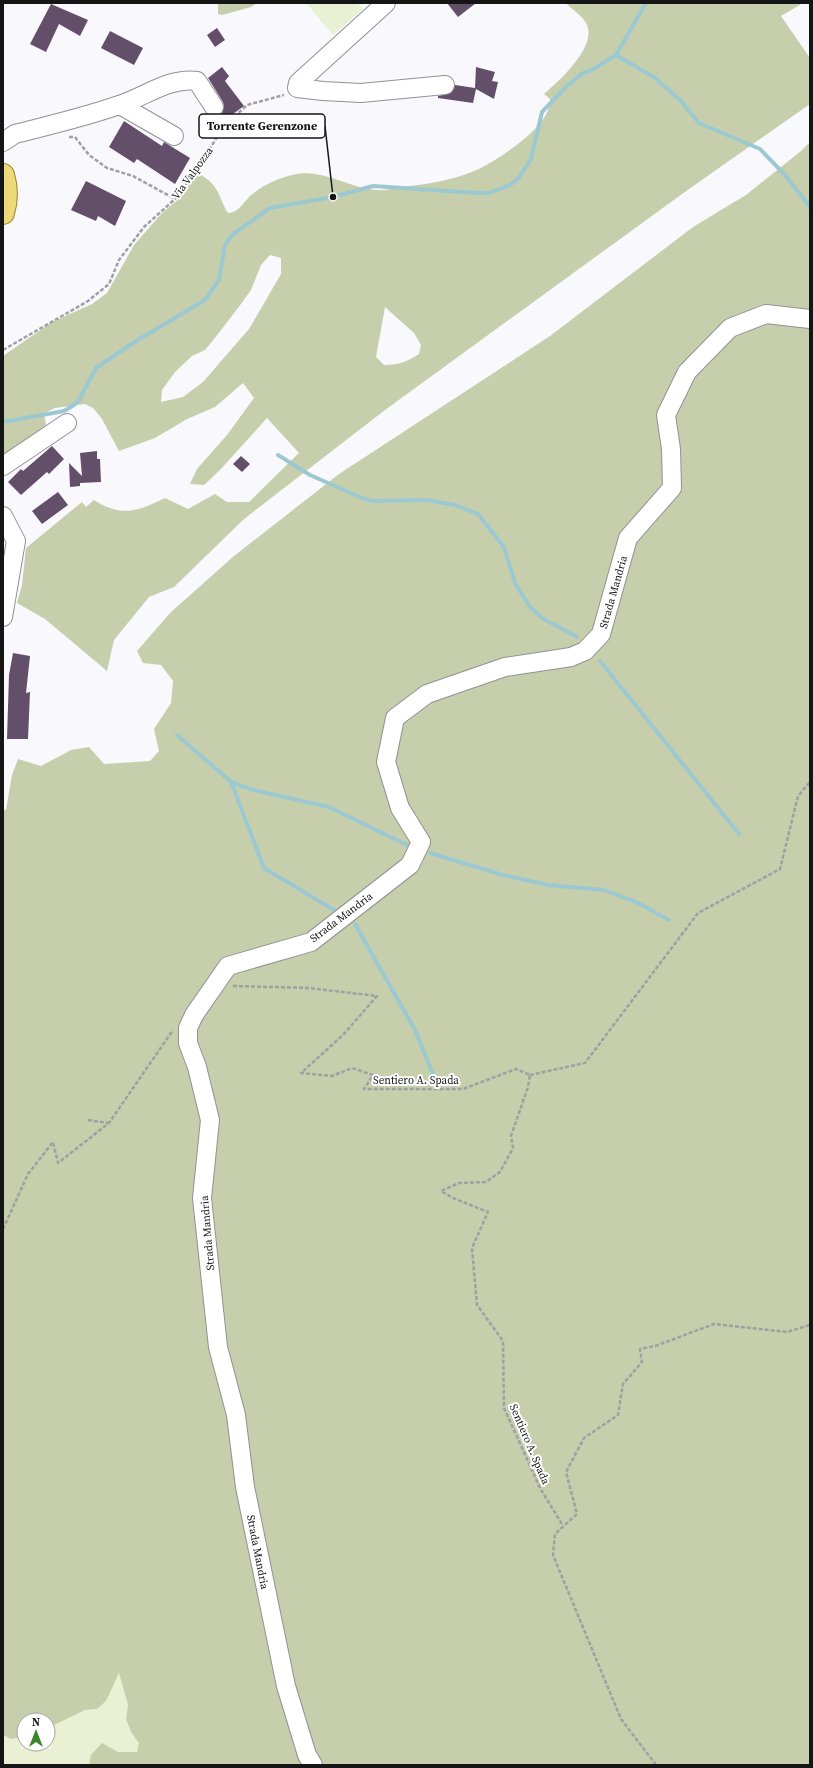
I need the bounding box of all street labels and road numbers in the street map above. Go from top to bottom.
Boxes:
street label: Via Valpozza [168,144,217,203]
street label: Strada Mandria [596,554,631,630]
street label: Strada Mandria [307,889,376,946]
street label: Sentiero A. Spada [373,1073,459,1088]
street label: Strada Mandria [197,1194,218,1271]
street label: Sentiero A. Spada [506,1402,553,1487]
street label: Strada Mandria [243,1514,272,1591]

